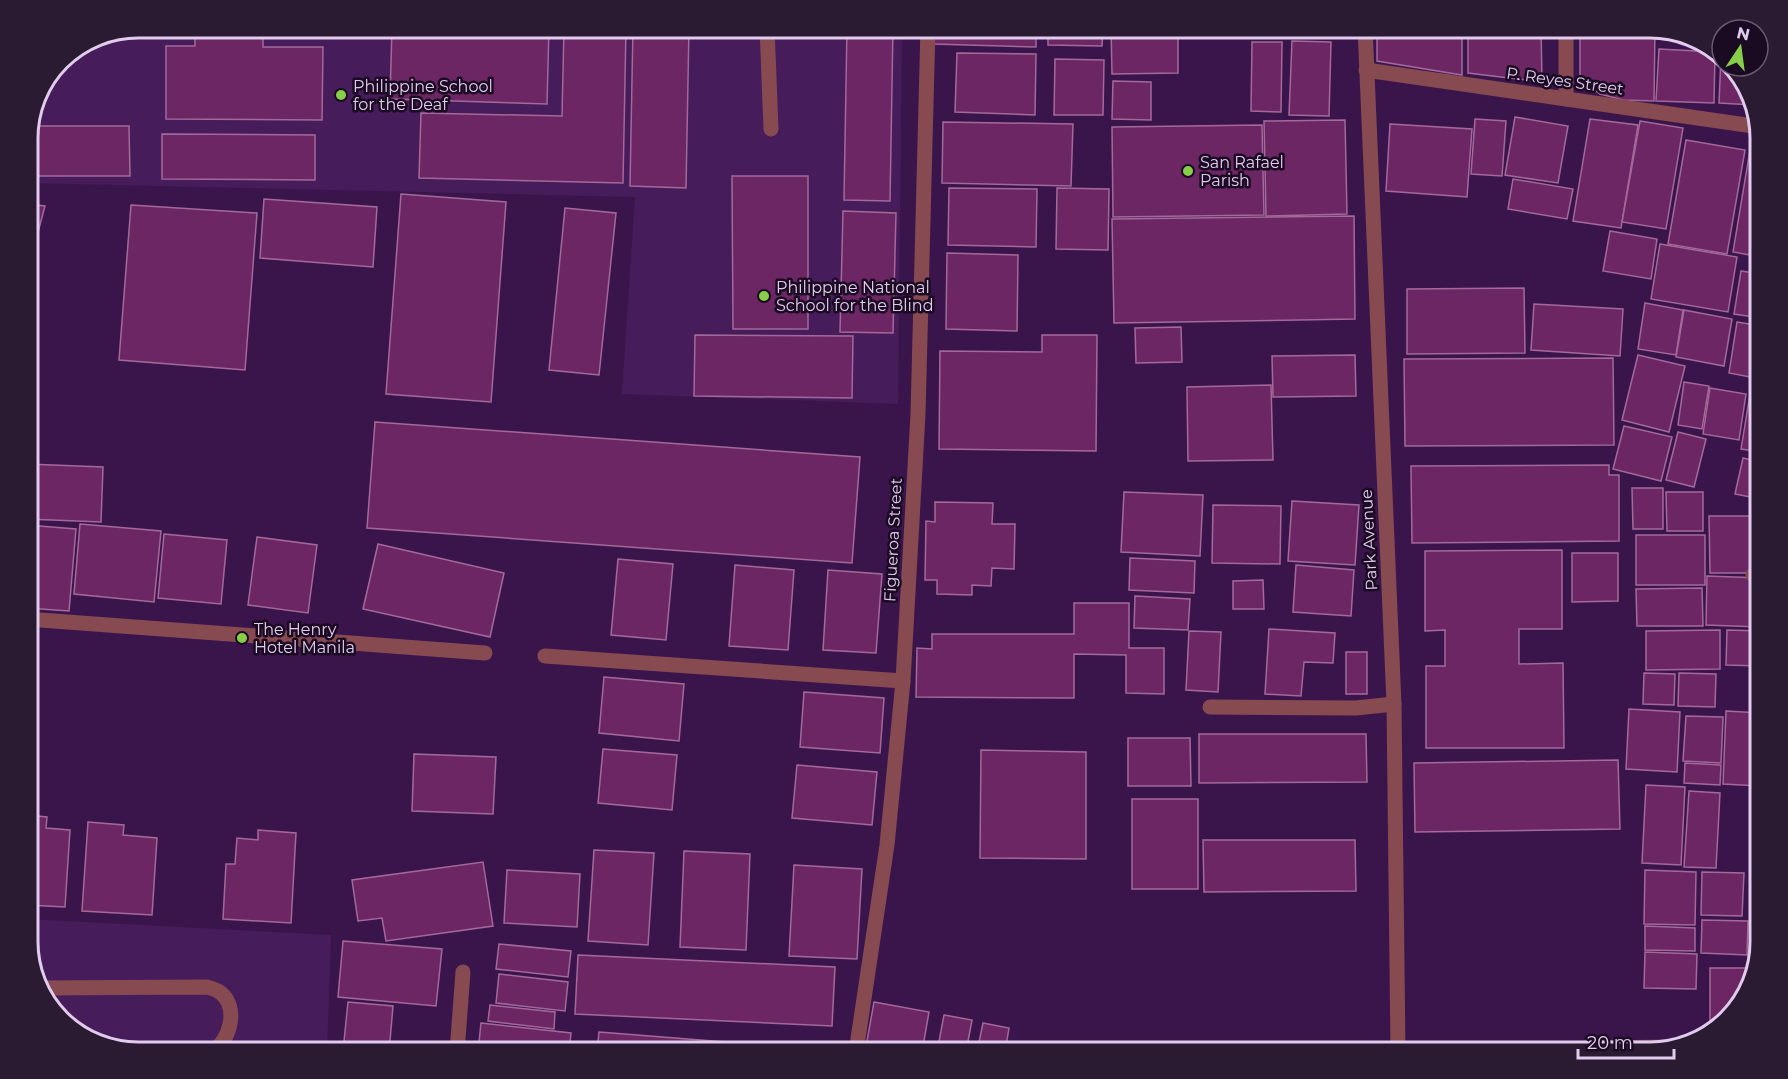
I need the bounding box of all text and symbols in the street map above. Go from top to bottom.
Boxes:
north arrow [1710,18,1770,78]
text: N [1735,23,1752,45]
street label: P. Reyes Street [1505,63,1625,99]
place label: Philippine School for the Deaf [353,77,493,114]
marker: Philippine School for the Deaf [334,88,348,102]
place label: San Rafael Parish [1200,153,1284,190]
marker: San Rafael Parish [1181,164,1195,178]
place label: Philippine National School for the Blind [776,278,934,315]
marker: Philippine National School for the Blind [757,289,771,303]
street label: Figueroa Street [880,477,906,602]
street label: Park Avenue [1357,489,1381,591]
place label: The Henry Hotel Manila [254,620,355,657]
marker: The Henry Hotel Manila [235,631,249,645]
scale bar [1578,1022,1674,1060]
text: 20 m [1587,1032,1633,1054]

